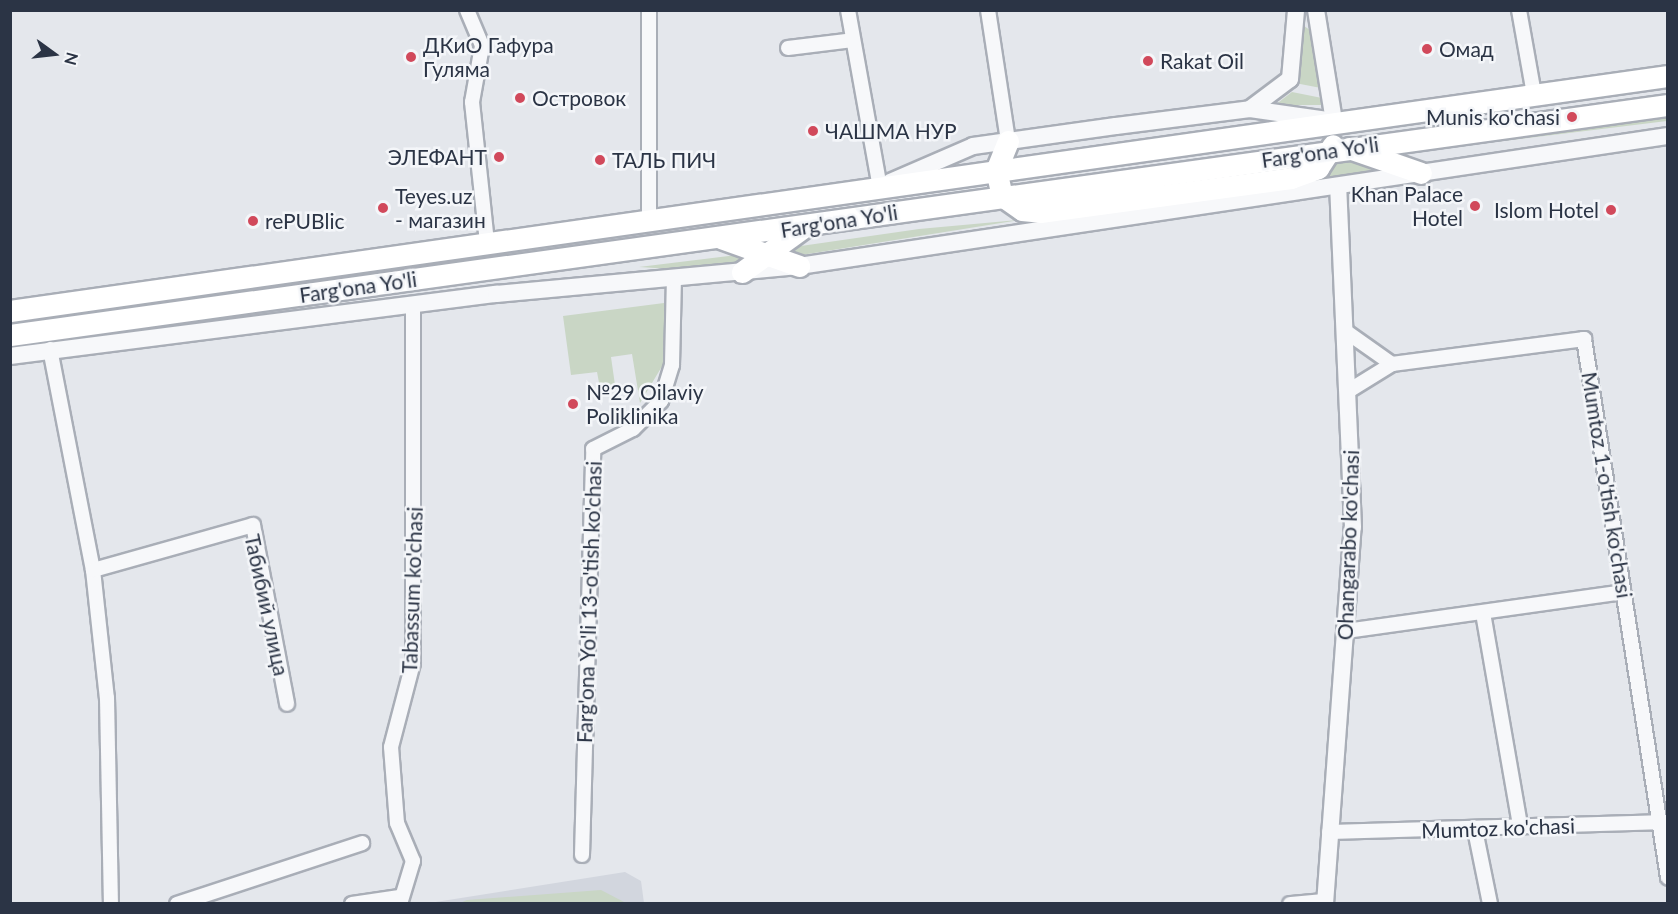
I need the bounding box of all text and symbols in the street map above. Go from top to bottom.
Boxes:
north arrow [24,24,84,84]
place label: ДКиО Гафура Гуляма [423,32,554,82]
place label: Омад [1439,36,1494,62]
marker: Омад [1420,42,1434,56]
place label: Rakat Oil [1160,48,1244,74]
text: N [61,50,83,67]
marker: ДКиО Гафура Гуляма [404,50,418,64]
marker: Rakat Oil [1141,54,1155,68]
place label: Островок [532,85,626,111]
marker: Островок [513,91,527,105]
place label: Munis ko'chasi [1426,104,1560,130]
marker: Munis ko'chasi [1565,110,1579,124]
place label: ЧАШМА НУР [825,118,956,144]
marker: ЧАШМА НУР [806,124,820,138]
street label: Farg'ona Yo'li [1259,131,1381,173]
place label: ЭЛЕФАНТ [388,144,487,170]
place label: ТАЛЬ ПИЧ [612,147,716,173]
marker: ЭЛЕФАНТ [492,150,506,164]
marker: ТАЛЬ ПИЧ [593,153,607,167]
place label: Khan Palace Hotel [1351,181,1463,231]
place label: Teyes.uz - магазин [395,183,486,233]
place label: Islom Hotel [1494,197,1599,223]
street label: Farg'ona Yo'li [778,199,900,243]
marker: Khan Palace Hotel [1468,199,1482,213]
marker: Teyes.uz - магазин [376,201,390,215]
marker: Islom Hotel [1604,203,1618,217]
place label: rePUBlic [265,208,344,234]
marker: rePUBlic [246,214,260,228]
street label: Farg'ona Yo'li [297,266,419,308]
street label: Mumtoz 1-o'tish ko'chasi [1577,370,1637,600]
place label: №29 Oilaviy Poliklinika [586,379,704,429]
marker: №29 Oilaviy Poliklinika [564,395,582,413]
street label: Ohangarabo ko'chasi [1332,449,1364,641]
street label: Farg'ona Yo'li 13-o'tish ko'chasi [571,460,607,744]
street label: Tabassum ko'chasi [396,506,428,674]
street label: Табибий улица [240,532,294,678]
street label: Mumtoz ko'chasi [1421,813,1575,843]

